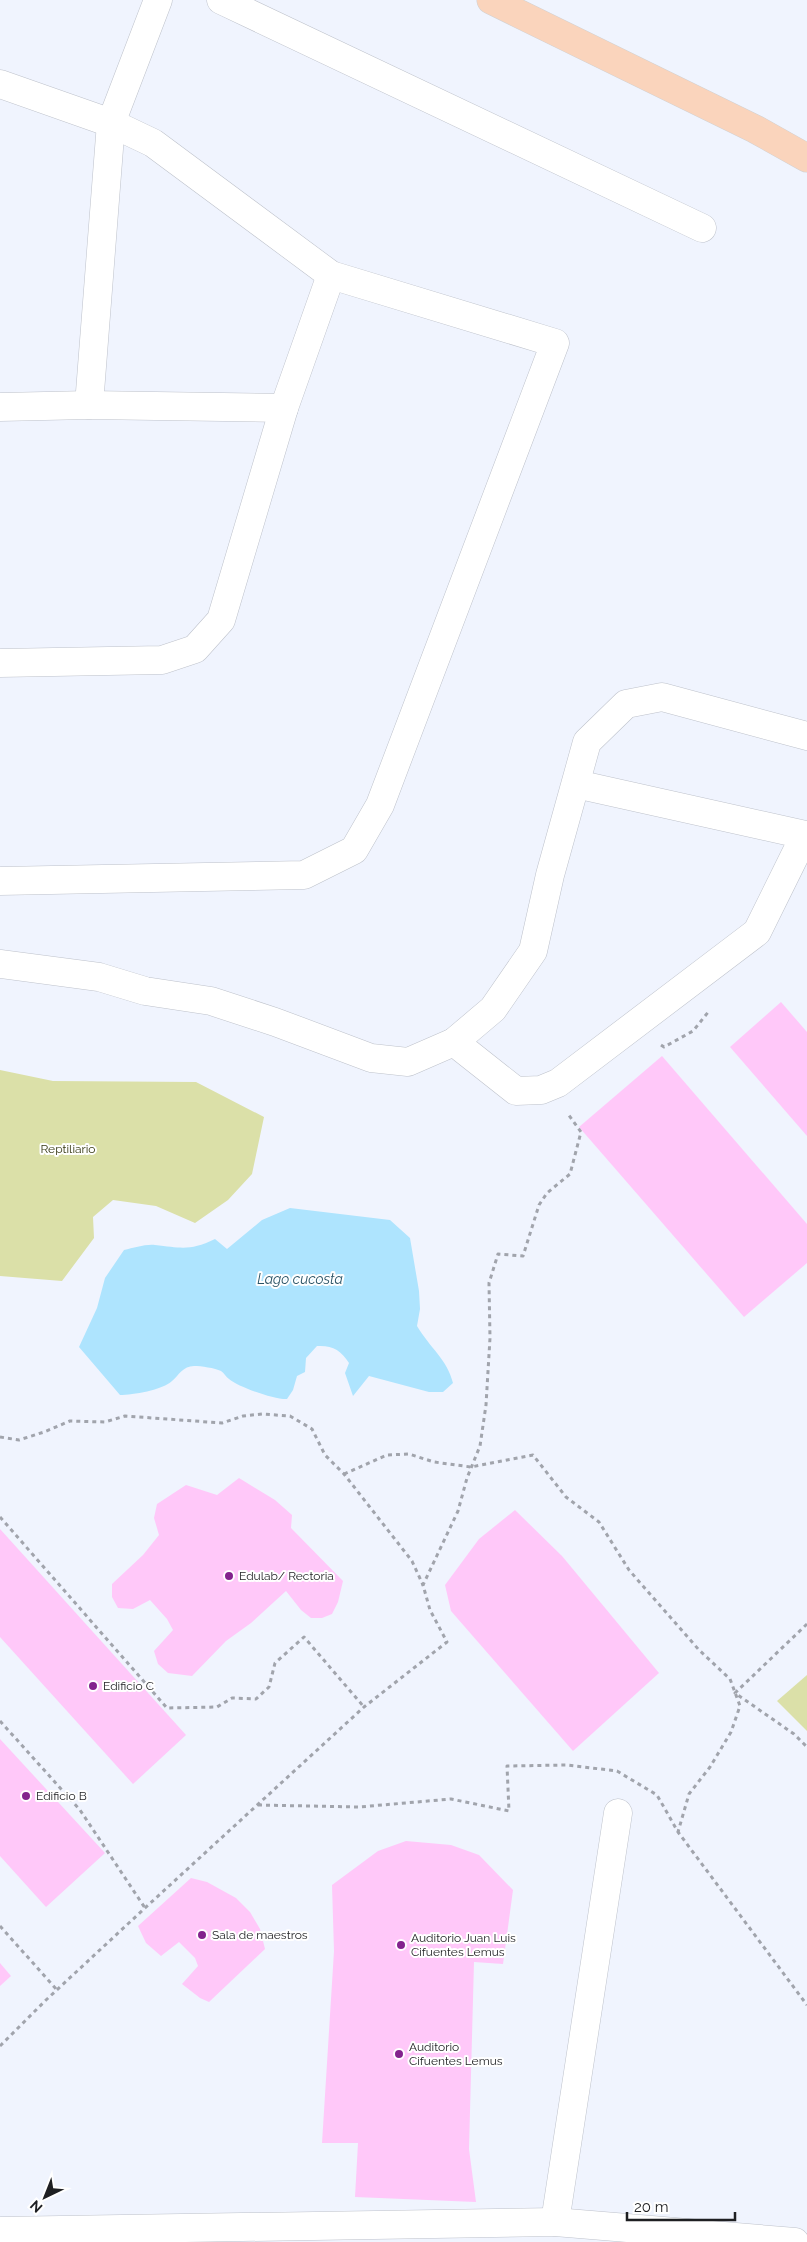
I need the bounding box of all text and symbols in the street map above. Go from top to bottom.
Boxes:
park label: Reptiliario [40,1142,96,1156]
water label: Lago cucosta [257,1271,343,1287]
place label: Edulab/ Rectoria [239,1569,334,1583]
marker: Edulab/ Rectoria [223,1570,235,1582]
place label: Edificio C [103,1679,154,1693]
marker: Edificio C [87,1680,99,1692]
place label: Edificio B [36,1789,87,1803]
marker: Edificio B [20,1790,32,1802]
place label: Sala de maestros [212,1928,308,1942]
marker: Sala de maestros [196,1929,208,1941]
place label: Auditorio Juan Luis Cifuentes Lemus [411,1931,516,1959]
marker: Auditorio Juan Luis Cifuentes Lemus [395,1939,407,1951]
place label: Auditorio Cifuentes Lemus [409,2040,503,2068]
marker: Auditorio Cifuentes Lemus [393,2048,405,2060]
north arrow [20,2172,70,2222]
scale bar [627,2190,734,2222]
text: N [27,2197,45,2216]
text: 20 m [634,2198,669,2216]

